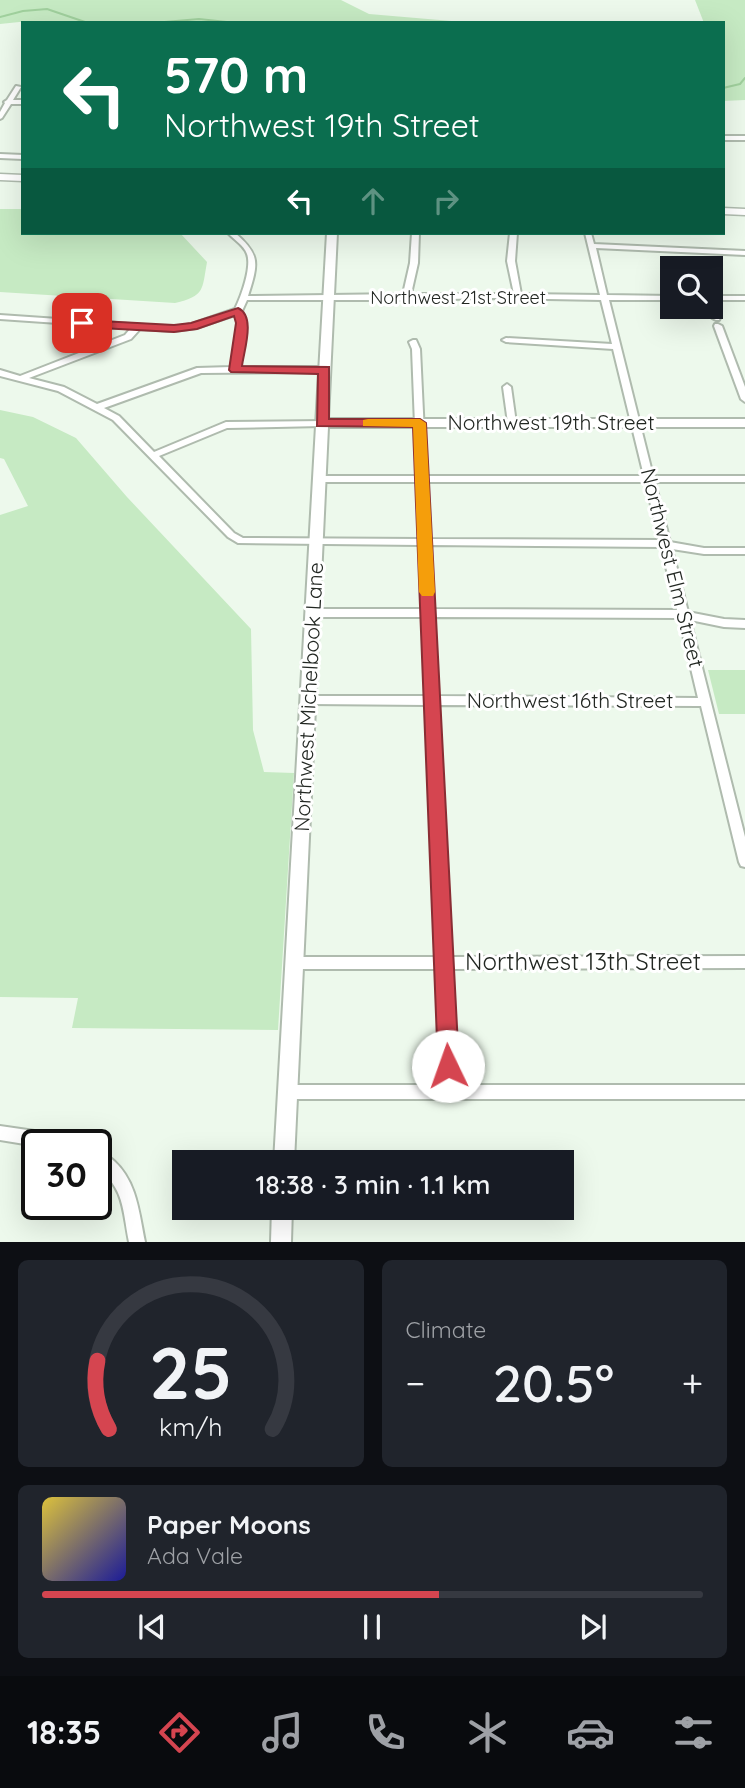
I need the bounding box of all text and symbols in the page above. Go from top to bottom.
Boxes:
text: 570 m [164,44,308,105]
icon: left [49,49,140,140]
text: Northwest 19th Street [164,105,480,145]
icon: left [281,182,319,220]
icon: ahead [354,182,392,220]
icon: right [427,182,465,220]
map controls [660,256,723,319]
button: search [660,256,723,319]
street label: Northwest 21st Street [370,286,546,309]
pin [52,293,112,353]
icon: arrive [63,304,101,342]
street label: Northwest 19th Street [447,409,655,435]
street label: Northwest Elm Street [636,465,710,670]
street label: Northwest Michelbook Lane [288,562,328,832]
street label: Northwest 16th Street [467,687,673,713]
street label: Northwest 13th Street [465,946,701,976]
position arrow [411,1029,485,1103]
speed limit sign: 30 [21,1129,112,1220]
text: 18:38 · 3 min · 1.1 km [256,1168,490,1201]
text: Climate [406,1315,486,1344]
text: 25 [149,1327,232,1418]
text: 20.5° [493,1350,614,1415]
text: − [406,1359,425,1407]
text: + [682,1359,703,1407]
text: km/h [159,1411,222,1442]
text: Paper Moons [147,1508,311,1541]
text: Ada Vale [147,1541,243,1570]
icon: previous [133,1608,171,1646]
icon: pause [353,1608,391,1646]
icon: next [574,1608,612,1646]
icon: directions [155,1708,204,1757]
icon: music [258,1708,307,1757]
icon: phone [361,1708,410,1757]
icon: climate [463,1708,512,1757]
icon: car [566,1708,615,1757]
icon: filters [669,1708,718,1757]
text: 18:35 [27,1712,101,1752]

